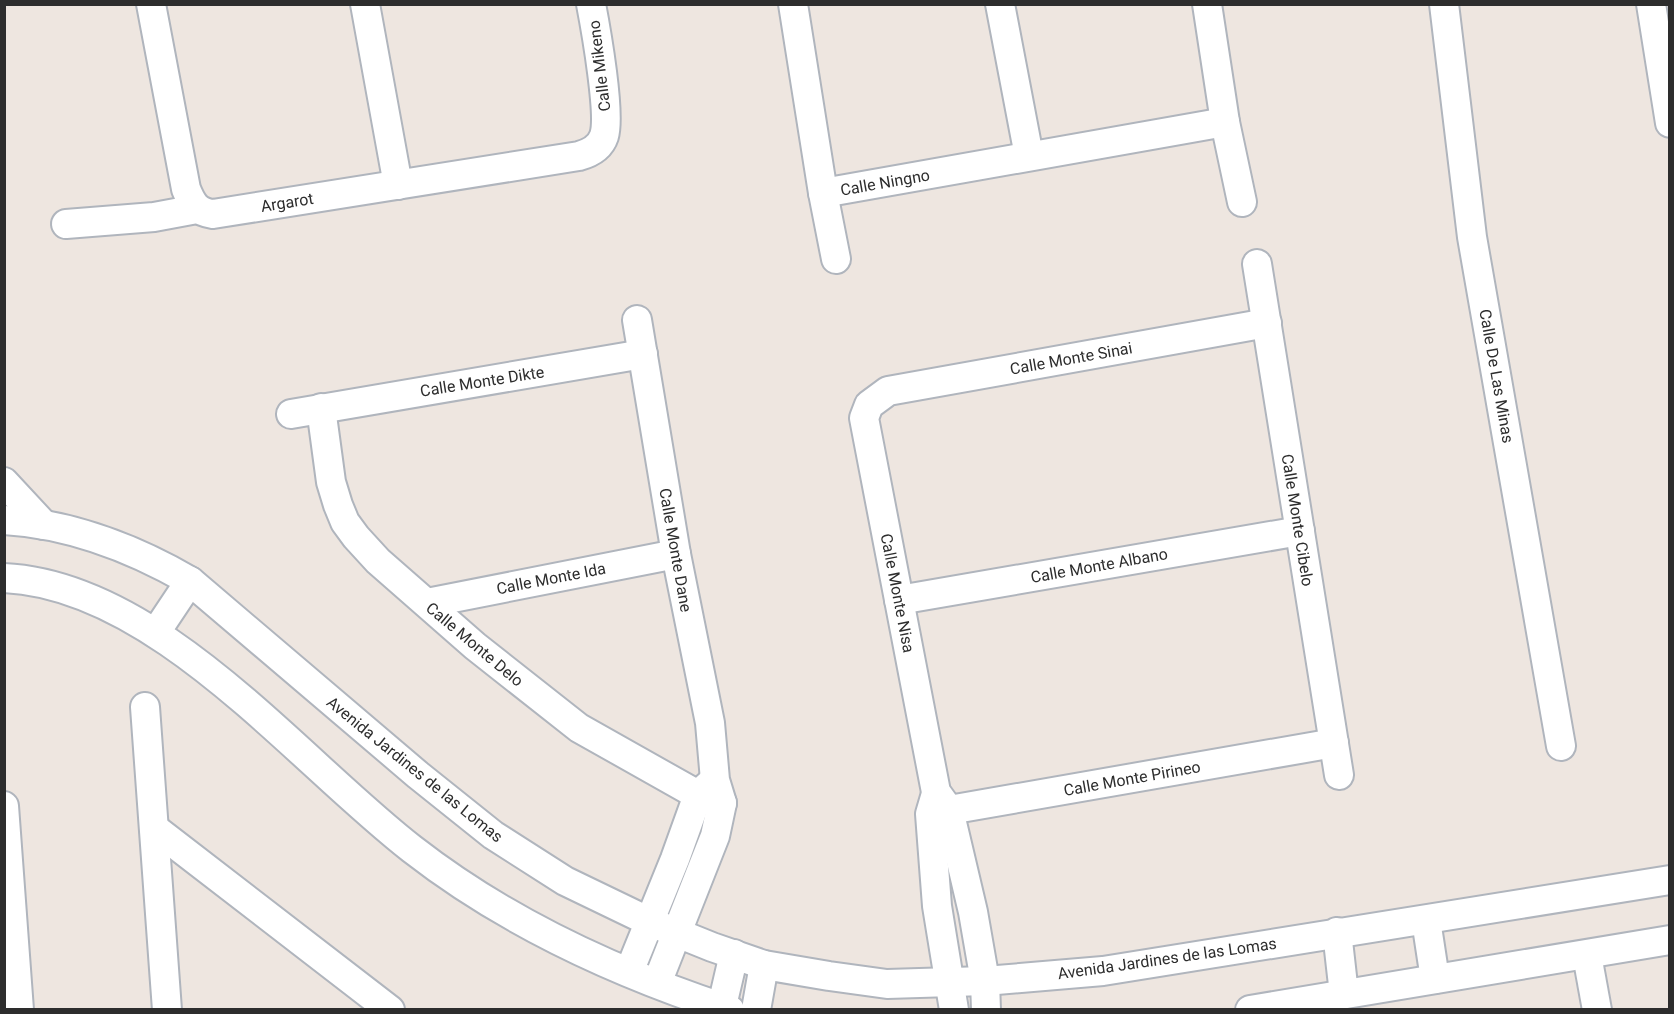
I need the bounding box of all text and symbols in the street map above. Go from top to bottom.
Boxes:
street label: Calle Mikeno [584,19,615,113]
street label: Calle Ningno [839,165,931,200]
street label: Argarot [259,189,315,216]
street label: Calle De Las Minas [1475,308,1518,444]
street label: Calle Monte Sinai [1008,338,1134,379]
street label: Calle Monte Dikte [419,362,545,401]
street label: Calle Monte Cibelo [1278,453,1317,588]
street label: Calle Monte Dane [655,487,696,614]
street label: Calle Monte Nisa [877,532,918,654]
street label: Calle Monte Albano [1029,544,1169,587]
street label: Calle Monte Ida [495,559,607,598]
street label: Calle Monte Delo [422,598,527,691]
street label: Avenida Jardines de las Lomas [323,692,507,846]
street label: Calle Monte Pirineo [1062,757,1202,800]
street label: Avenida Jardines de las Lomas [1056,934,1278,983]

